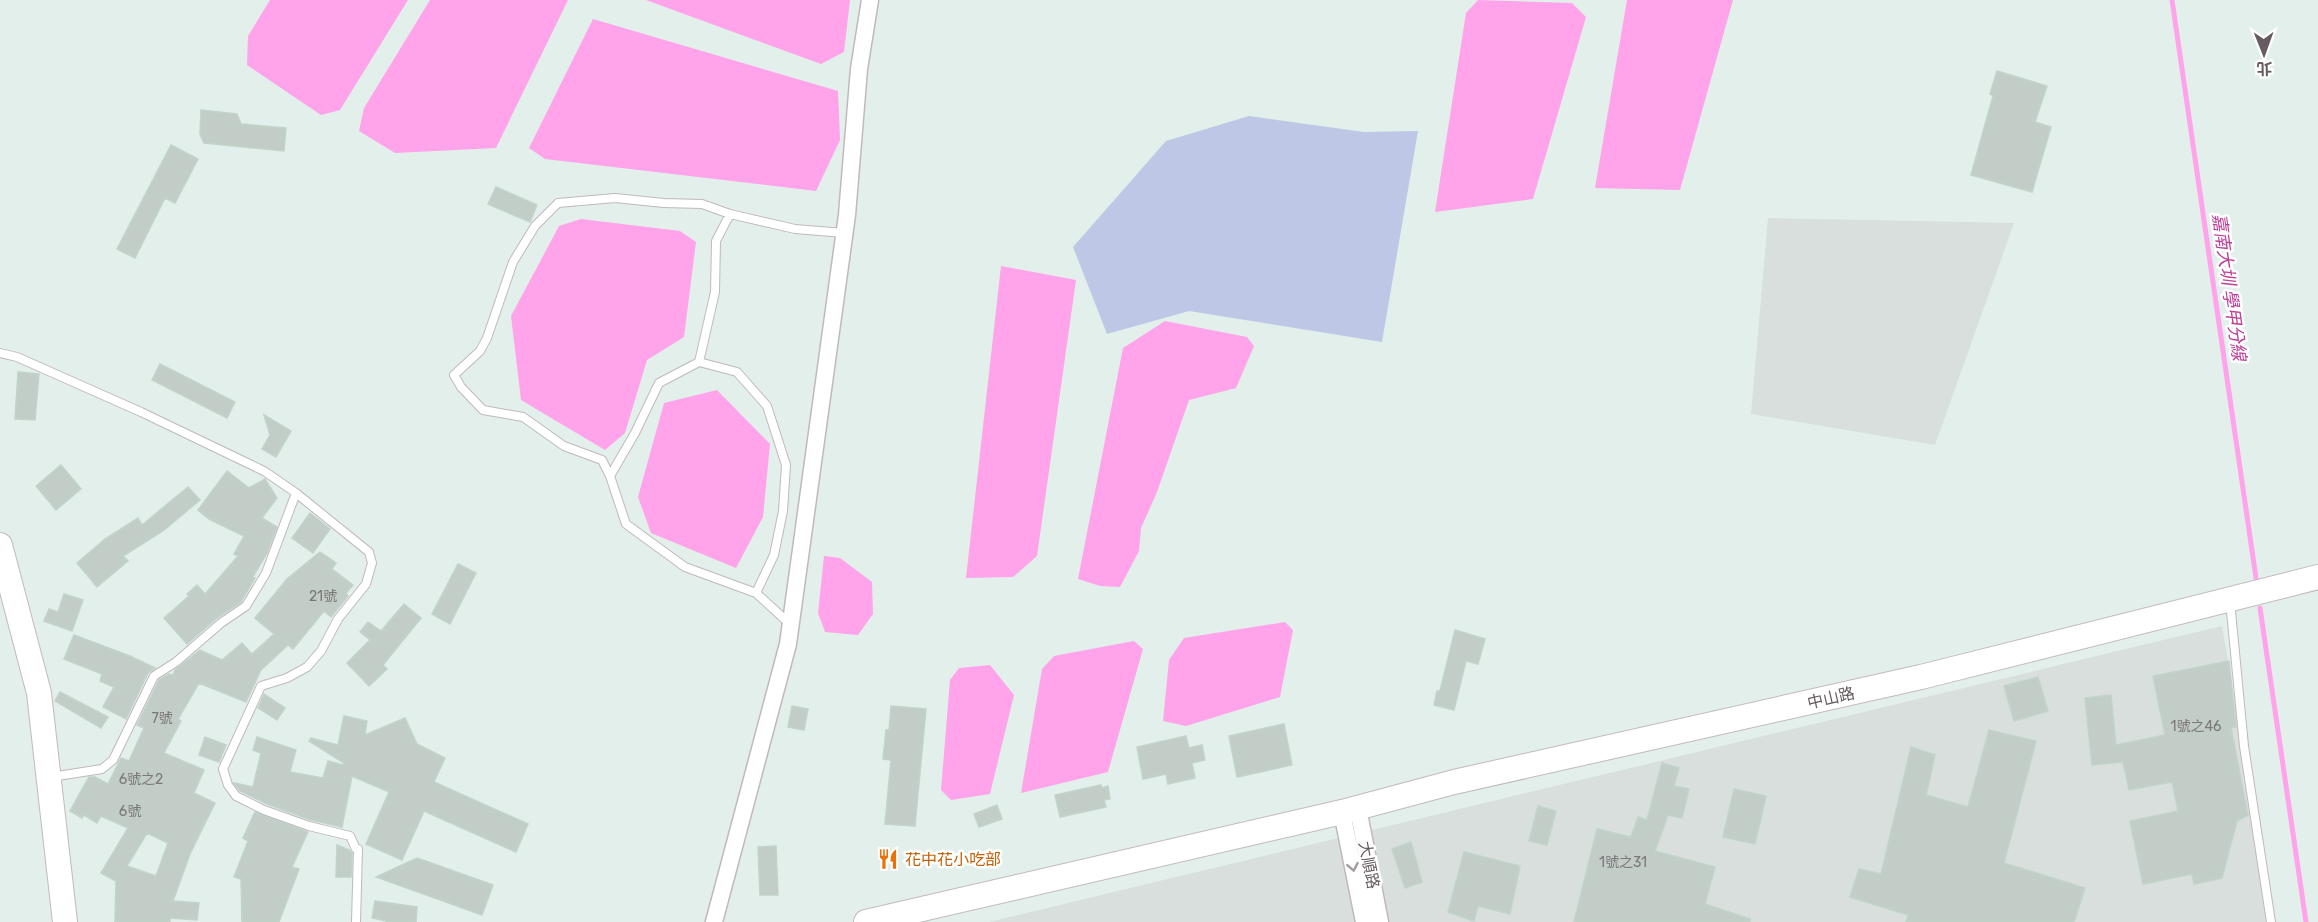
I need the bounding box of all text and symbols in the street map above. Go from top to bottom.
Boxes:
north arrow [2234,24,2294,84]
text: 北 [2256,59,2272,78]
water label: 嘉南大圳 學甲分線 [2208,212,2251,364]
house number: 21號 [309,588,337,605]
street label: 中山路 [1805,683,1857,713]
house number: 7號 [151,710,173,727]
house number: 1號之46 [2170,718,2222,735]
house number: 6號之2 [119,771,163,788]
house number: 6號 [119,803,141,820]
street label: 大順路 [1355,840,1383,890]
restaurant icon: 花中花小吃部 [876,847,900,871]
place label: 花中花小吃部 [905,850,1001,869]
house number: 1號之31 [1599,854,1647,871]
one-way arrow [1346,861,1359,871]

